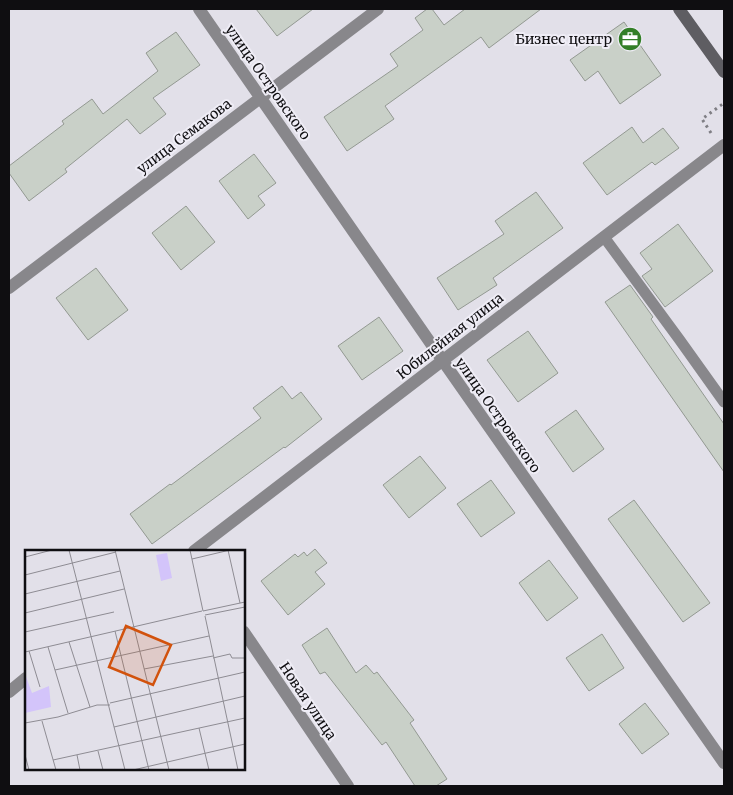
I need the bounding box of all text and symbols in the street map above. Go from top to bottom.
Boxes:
street label: улица Островского [221,21,315,143]
office icon: Бизнес центр [617,26,643,52]
place label: Бизнес центр [515,30,612,48]
street label: улица Семакова [133,94,235,177]
street label: Юбилейная улица [393,288,507,383]
street label: улица Островского [451,354,545,476]
inset map [25,550,245,770]
street label: Новая улица [275,659,341,744]

